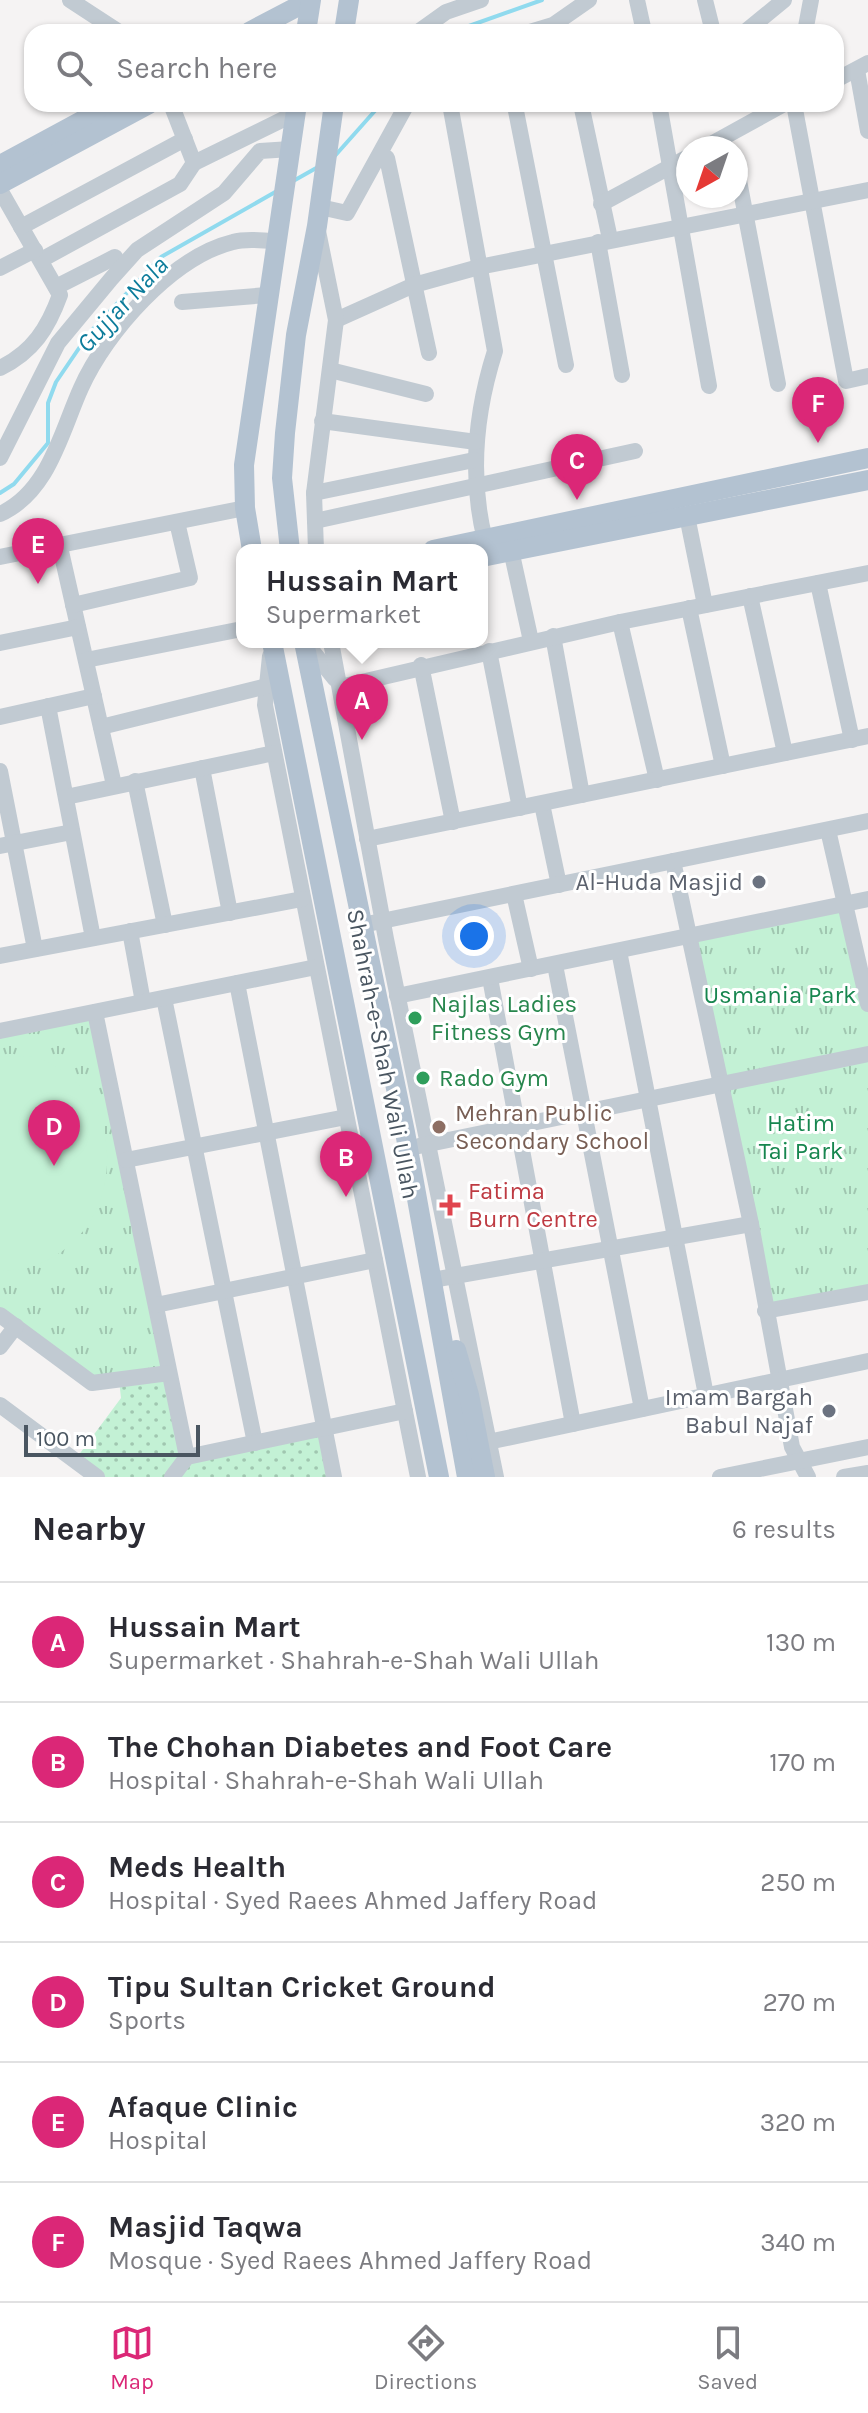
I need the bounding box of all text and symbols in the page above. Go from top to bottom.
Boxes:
search box [24,24,844,112]
icon: search [52,46,96,90]
text: Search here [116,50,277,86]
north arrow [676,136,748,208]
water label: Gujjar Nala [70,250,175,359]
pin: F [792,377,844,443]
pin: C [551,434,603,500]
pin: E [12,518,64,584]
popup [236,544,488,648]
text: Hussain Mart [266,563,458,599]
text: Supermarket [266,599,421,630]
pin: A [336,674,388,740]
place label: Al-Huda Masjid [575,868,743,896]
marker: Al-Huda Masjid [750,873,768,891]
street label: Shahrah-e-Shah Wali Ullah [341,907,425,1201]
your location [454,916,494,956]
park label: Usmania Park [703,981,857,1009]
place label: Najlas Ladies Fitness Gym [431,990,577,1046]
marker: Najlas Ladies Fitness Gym [406,1009,424,1027]
place label: Rado Gym [439,1064,549,1092]
marker: Rado Gym [414,1069,432,1087]
place label: Mehran Public Secondary School [455,1099,649,1155]
pin: D [28,1100,80,1166]
park label: Hatim Tai Park [759,1109,843,1165]
marker: Mehran Public Secondary School [430,1118,448,1136]
pin: B [320,1131,372,1197]
place label: Fatima Burn Centre [468,1177,598,1233]
marker: Fatima Burn Centre [439,1194,461,1216]
place label: Imam Bargah Babul Najaf [665,1383,814,1439]
marker: Imam Bargah Babul Najaf [820,1402,838,1420]
scale bar [24,1421,200,1457]
text: 100 m [36,1426,95,1452]
text: Nearby [32,1509,146,1549]
text: 6 results [732,1514,836,1545]
text: Hussain Mart [108,1609,301,1645]
text: A [50,1627,66,1658]
text: 130 m [766,1627,836,1658]
text: Supermarket · Shahrah-e-Shah Wali Ullah [108,1645,600,1676]
text: The Chohan Diabetes and Foot Care [108,1729,612,1765]
text: B [50,1747,66,1778]
text: 170 m [769,1747,836,1778]
text: Hospital · Shahrah-e-Shah Wali Ullah [108,1765,544,1796]
text: Meds Health [108,1849,286,1885]
text: C [50,1867,66,1898]
text: 250 m [760,1867,836,1898]
text: Hospital · Syed Raees Ahmed Jaffery Road [108,1885,597,1916]
text: Tipu Sultan Cricket Ground [108,1969,496,2005]
text: D [49,1987,67,2018]
text: 270 m [763,1987,836,2018]
text: Sports [108,2005,186,2036]
text: Afaque Clinic [108,2089,298,2125]
text: E [50,2107,66,2138]
text: 320 m [760,2107,836,2138]
text: Hospital [108,2125,208,2156]
text: Masjid Taqwa [108,2209,303,2245]
text: F [51,2227,65,2258]
text: 340 m [760,2227,836,2258]
text: Mosque · Syed Raees Ahmed Jaffery Road [108,2245,592,2276]
tab: Map [110,2321,154,2395]
tab: Directions [374,2321,477,2395]
tab: Saved [697,2321,758,2395]

